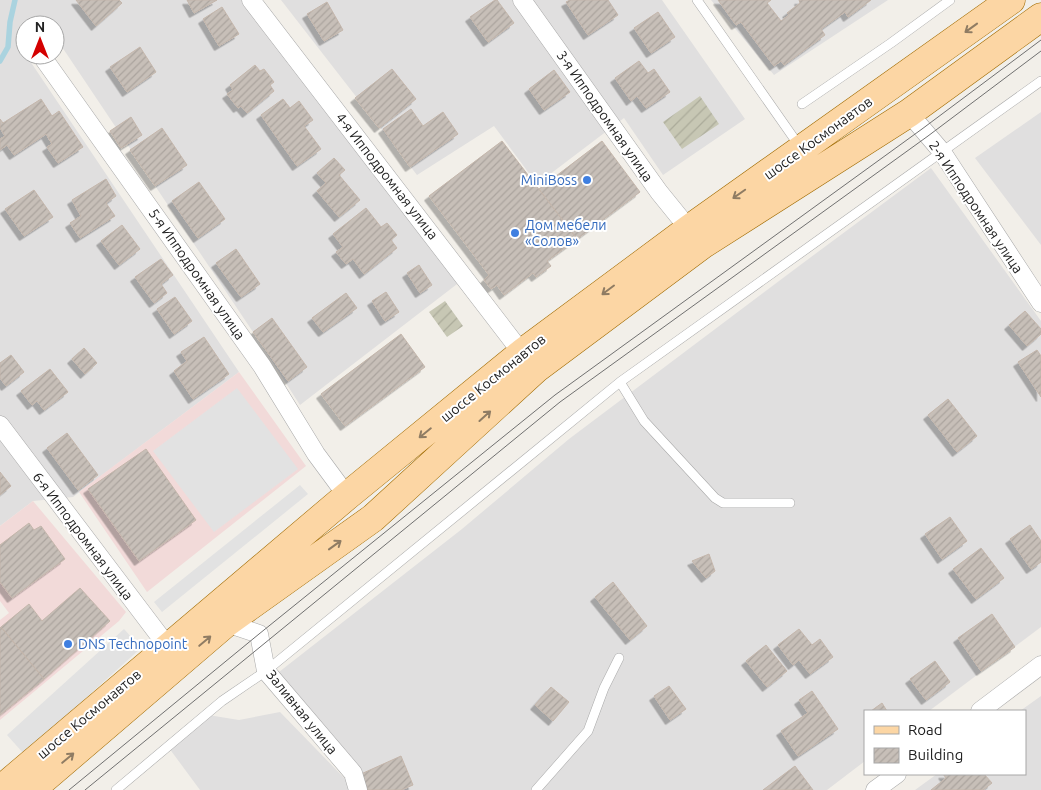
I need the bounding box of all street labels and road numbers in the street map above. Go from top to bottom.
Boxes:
street label: 3-я Ипподромная улица [554,47,656,185]
street label: шоссе Космонавтов [761,93,875,183]
street label: 4-я Ипподромная улица [333,110,441,242]
street label: 2-я Ипподромная улица [926,138,1026,276]
street label: 5-я Ипподромная улица [146,205,248,343]
street label: шоссе Космонавтов [437,331,549,425]
street label: 6-я Ипподромная улица [30,469,136,603]
street label: шоссе Космонавтов [34,666,144,762]
street label: Заливная улица [263,667,341,757]

